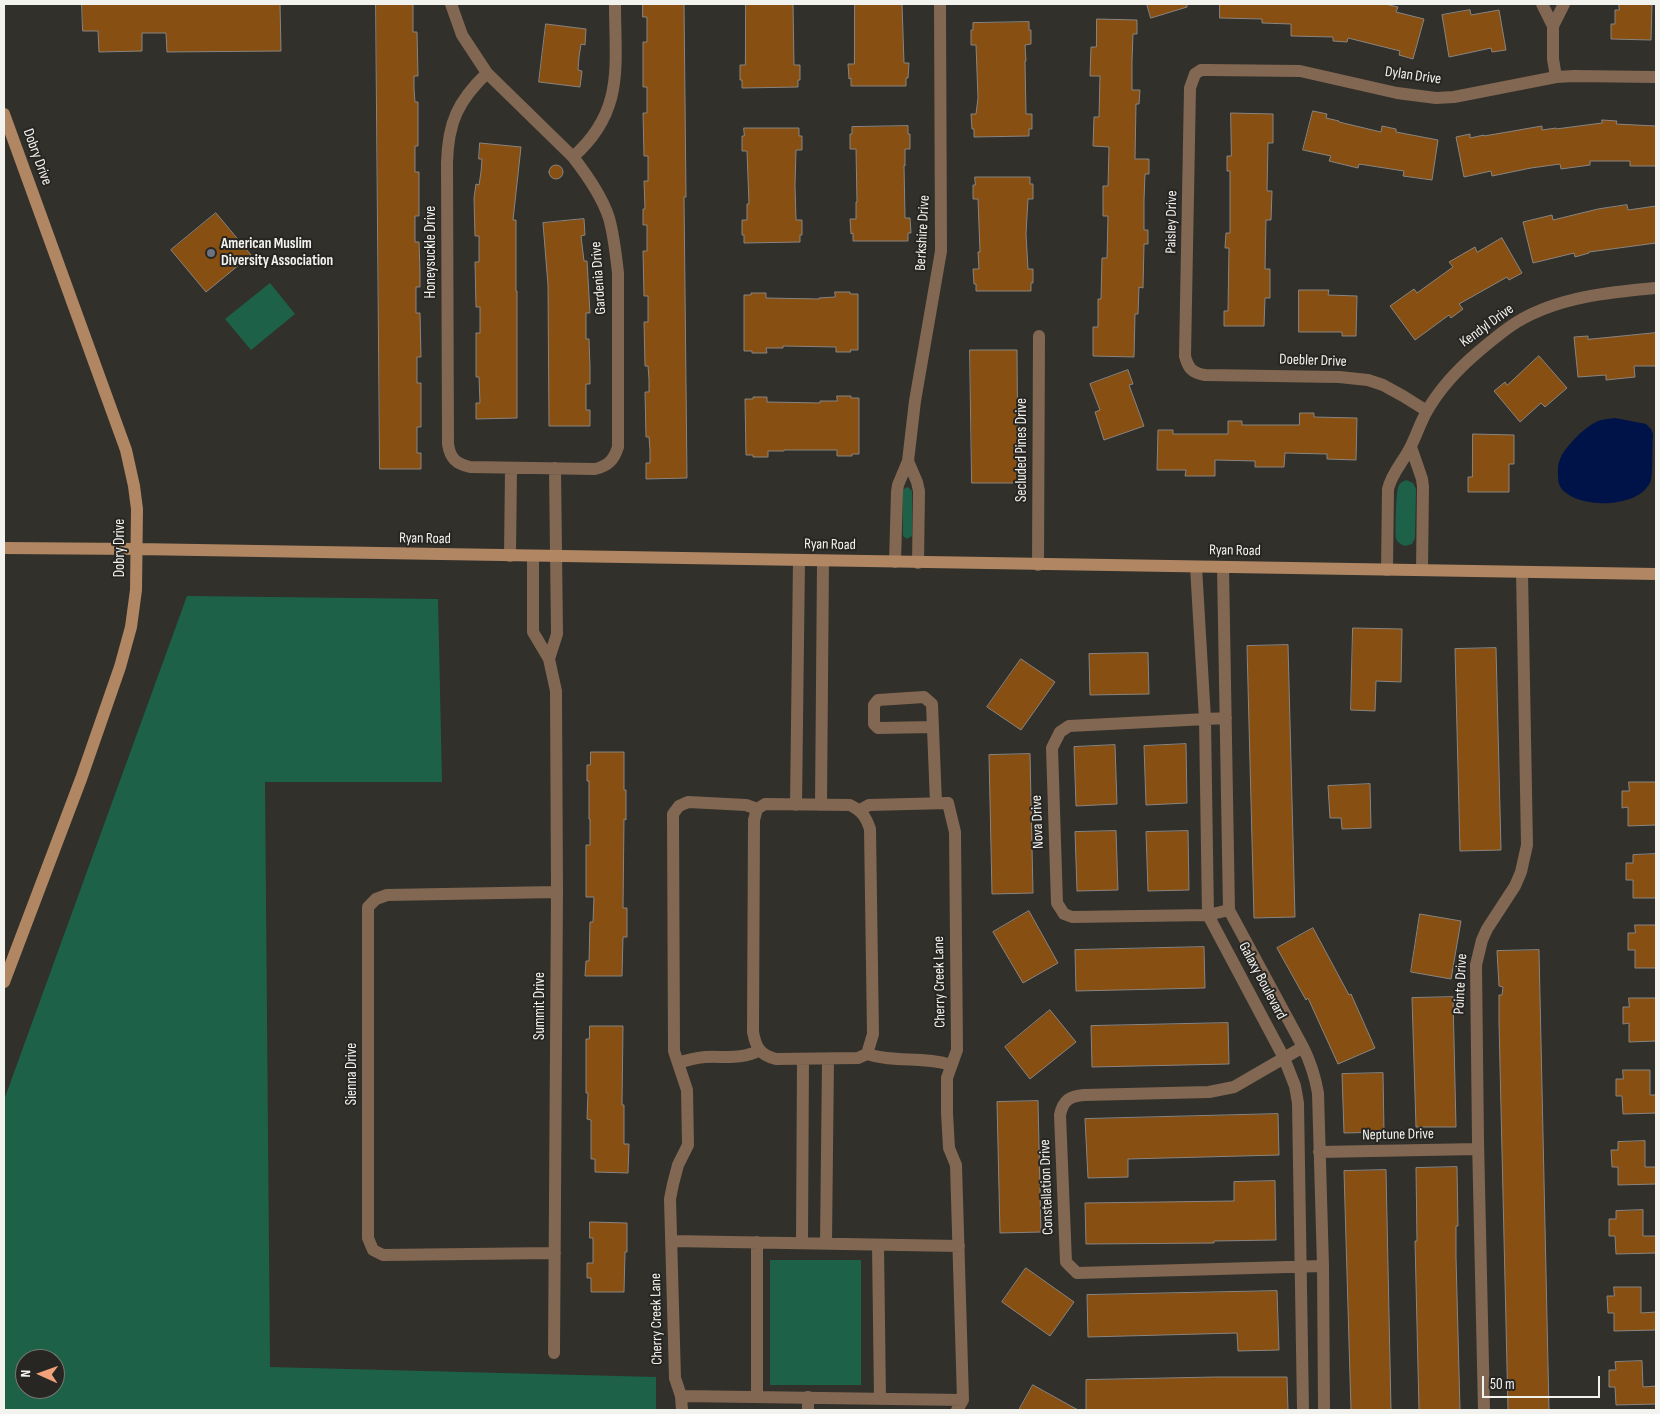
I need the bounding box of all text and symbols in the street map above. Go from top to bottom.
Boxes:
street label: Dylan Drive [1384,63,1442,89]
street label: Dobry Drive [19,126,55,188]
street label: Paisley Drive [1162,190,1182,254]
street label: Berkshire Drive [912,195,934,271]
street label: Honeysuckle Drive [422,206,440,298]
place label: American Muslim Diversity Association [221,235,333,270]
street label: Gardenia Drive [587,241,611,315]
marker: American Muslim Diversity Association [205,247,217,259]
street label: Kendyl Drive [1456,300,1518,352]
street label: Doebler Drive [1279,351,1347,371]
street label: Secluded Pines Drive [1013,398,1031,502]
street label: Dobry Drive [111,519,129,577]
street label: Ryan Road [399,530,451,548]
street label: Ryan Road [804,536,856,554]
street label: Ryan Road [1209,542,1261,560]
street label: Nova Drive [1028,795,1048,849]
street label: Cherry Creek Lane [930,936,950,1028]
street label: Galaxy Boulevard [1234,939,1290,1023]
street label: Pointe Drive [1450,953,1472,1015]
street label: Summit Drive [531,972,549,1040]
street label: Sienna Drive [343,1043,361,1105]
street label: Neptune Drive [1362,1125,1434,1145]
street label: Constellation Drive [1036,1139,1058,1235]
street label: Cherry Creek Lane [647,1273,667,1365]
north arrow [15,1349,65,1399]
scale bar [1485,1366,1602,1398]
text: N [17,1369,34,1378]
text: 50 m [1490,1375,1515,1394]

